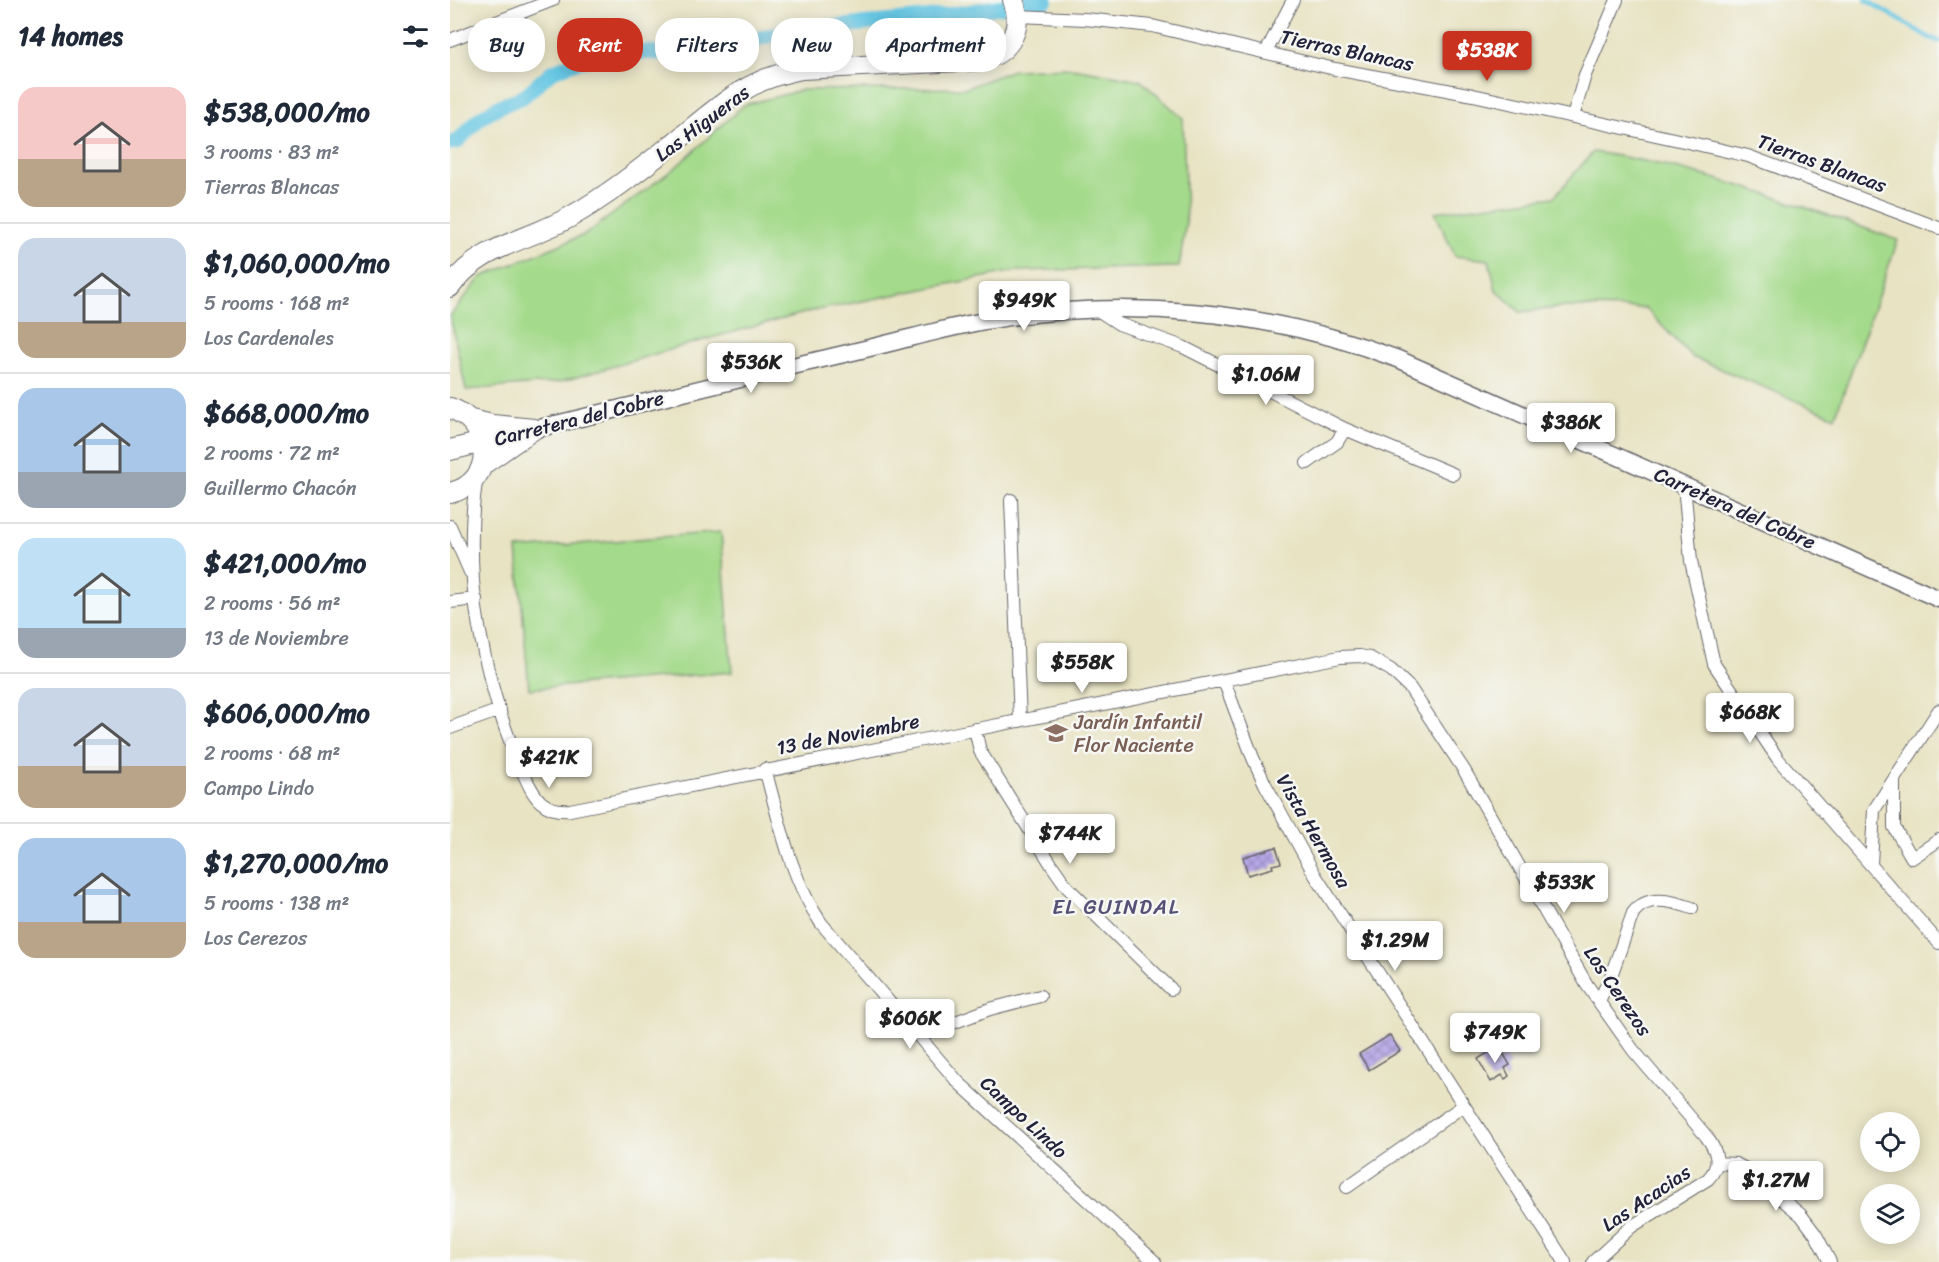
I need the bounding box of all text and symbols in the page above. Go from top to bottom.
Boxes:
text: 14 homes [18,13,123,59]
chip: Buy [468,18,545,72]
chip: Rent [557,18,643,72]
chip: Filters [655,18,759,72]
chip: New [771,18,853,72]
chip: Apartment [865,18,1006,72]
street label: Tierras Blancas [1277,19,1417,82]
icon: filters [399,20,432,53]
pin: $538K [1445,31,1529,82]
text: $538K [1457,33,1517,68]
street label: Las Higueras [647,75,758,171]
text: $538,000/mo [204,89,370,135]
icon: home [66,111,138,183]
street label: Tierras Blancas [1752,124,1892,203]
text: 3 rooms · 83 m² [204,135,339,170]
text: Tierras Blancas [204,170,339,205]
text: $1,060,000/mo [204,240,390,286]
icon: home [66,262,138,334]
pin: $949K [982,281,1066,332]
text: $949K [993,283,1055,318]
text: 5 rooms · 168 m² [204,286,350,321]
text: Los Cardenales [204,321,334,356]
pin: $536K [709,343,793,394]
text: $536K [721,345,781,380]
pin: $1.06M [1217,355,1315,406]
text: $1.06M [1232,357,1300,392]
street label: Carretera del Cobre [491,380,668,457]
text: $668,000/mo [204,390,369,436]
pin: $386K [1529,403,1613,454]
text: $386K [1541,405,1601,440]
icon: home [66,412,138,484]
text: 2 rooms · 72 m² [204,436,340,471]
street label: Carretera del Cobre [1648,457,1821,560]
text: Guillermo Chacón [204,471,357,506]
text: $421,000/mo [204,540,366,586]
icon: home [66,562,138,634]
text: 2 rooms · 56 m² [204,586,341,621]
text: 13 de Noviembre [204,621,349,656]
pin: $558K [1040,643,1124,694]
text: $558K [1051,645,1113,680]
text: $606,000/mo [204,690,370,736]
pin: $668K [1708,693,1792,744]
text: $668K [1720,695,1780,730]
street label: 13 de Noviembre [774,704,922,765]
place label: Jardín Infantil Flor Naciente [1073,705,1203,763]
icon: home [66,712,138,784]
school or university icon: Jardín Infantil Flor Naciente [1043,720,1069,746]
text: 2 rooms · 68 m² [204,736,340,771]
pin: $421K [507,738,591,789]
text: $421K [520,740,578,775]
street label: Vista Hermosa [1267,767,1361,896]
text: Campo Lindo [204,771,314,806]
pin: $744K [1028,814,1112,865]
text: $744K [1039,816,1101,851]
text: $1,270,000/mo [204,840,388,886]
icon: home [66,862,138,934]
pin: $533K [1522,863,1606,914]
text: $533K [1534,865,1594,900]
text: 5 rooms · 138 m² [204,886,349,921]
district label: EL GUINDAL [1052,888,1180,926]
text: Los Cerezos [204,921,307,956]
pin: $1.29M [1346,921,1444,972]
text: $1.29M [1361,923,1429,958]
street label: Los Cerezos [1574,939,1661,1045]
pin: $606K [868,999,952,1050]
text: $606K [880,1001,940,1036]
pin: $749K [1453,1013,1537,1064]
text: $749K [1464,1015,1526,1050]
street label: Campo Lindo [971,1067,1076,1168]
map controls [1860,1112,1920,1244]
button: locate [1860,1112,1920,1172]
street label: Las Acacias [1594,1155,1699,1241]
pin: $1.27M [1727,1161,1825,1212]
text: $1.27M [1742,1163,1810,1198]
button: layers [1860,1184,1920,1244]

